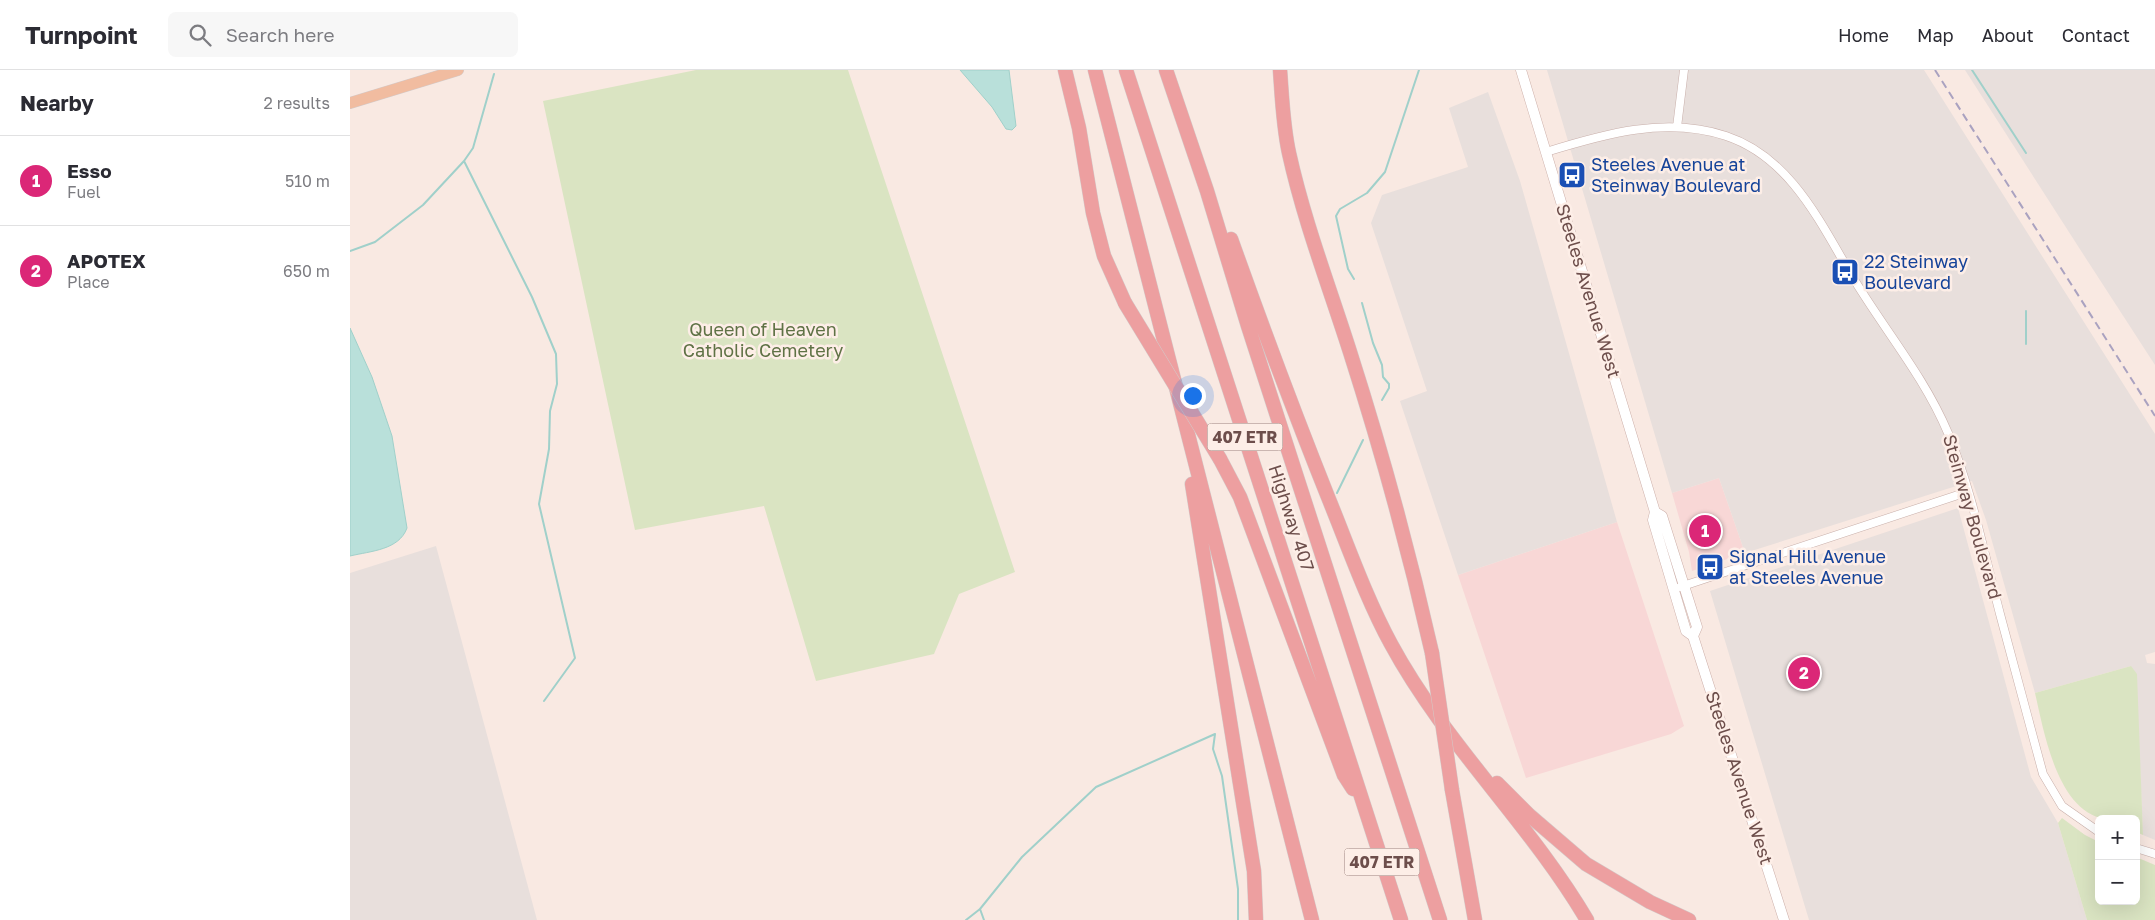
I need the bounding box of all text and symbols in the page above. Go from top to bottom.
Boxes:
search box [168,12,518,57]
text: Turnpoint [25,20,138,49]
icon: search [186,21,214,49]
text: Search here [226,23,335,46]
text: Home [1838,24,1889,46]
text: Map [1917,24,1954,46]
text: About [1982,24,2034,46]
text: Contact [2062,24,2130,46]
text: Nearby [20,90,94,116]
text: 2 results [264,93,330,113]
place label: Steeles Avenue at Steinway Boulevard [1591,153,1761,196]
text: Esso [67,159,112,182]
bus stop icon: Steeles Avenue at Steinway Boulevard [1557,160,1587,190]
text: 1 [32,171,40,191]
text: 510 m [285,171,330,191]
text: Fuel [67,182,101,202]
street label: Steeles Avenue West [1552,201,1626,381]
text: APOTEX [67,249,146,272]
place label: 22 Steinway Boulevard [1864,250,1968,293]
bus stop icon: 22 Steinway Boulevard [1830,257,1860,287]
text: 2 [31,261,41,281]
text: 650 m [283,261,330,281]
text: Place [67,272,110,292]
park label: Queen of Heaven Catholic Cemetery [683,318,843,361]
your location [1180,383,1206,409]
road number: 407 ETR [1208,424,1282,451]
street label: Steinway Boulevard [1939,432,2007,602]
street label: Highway 407 [1264,462,1320,574]
pin: 1 [1689,512,1721,550]
place label: Signal Hill Avenue at Steeles Avenue [1729,545,1886,588]
bus stop icon: Signal Hill Avenue at Steeles Avenue [1695,552,1725,582]
pin: 2 [1788,654,1820,692]
street label: Steeles Avenue West [1702,688,1778,867]
map controls [2095,815,2140,905]
button: + [2095,815,2140,860]
road number: 407 ETR [1344,849,1420,876]
button: − [2095,860,2140,905]

